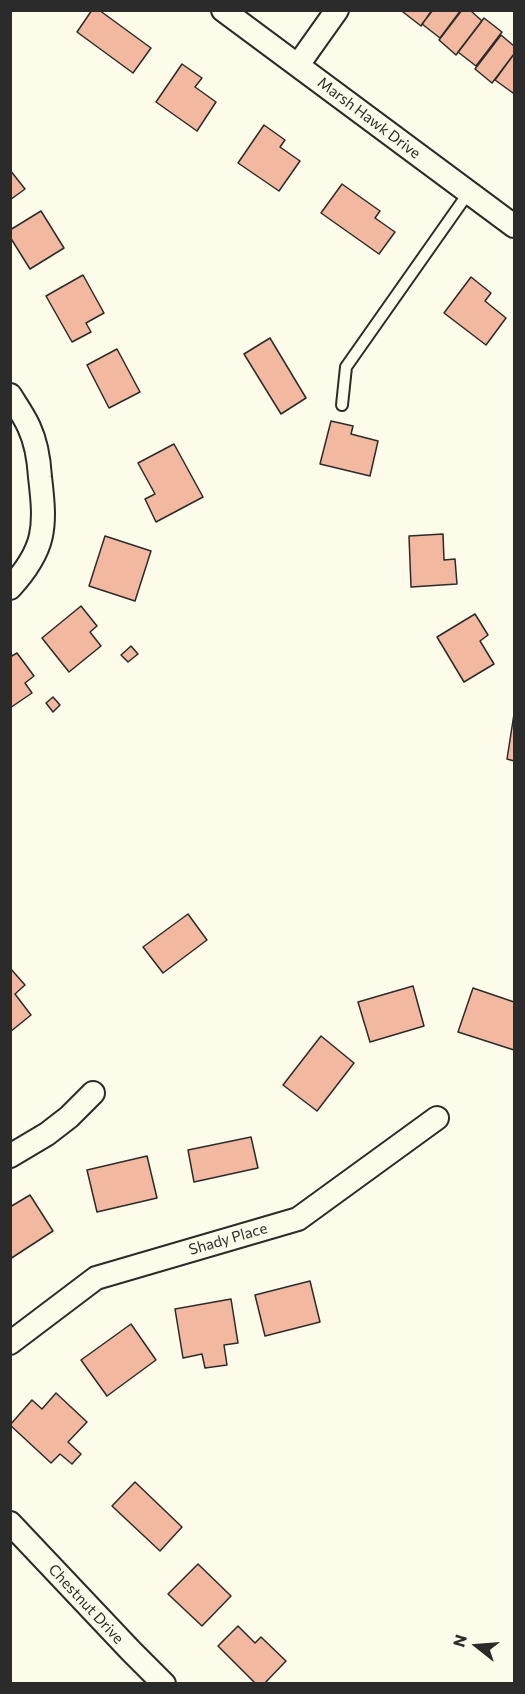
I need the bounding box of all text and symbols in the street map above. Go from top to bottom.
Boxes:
street label: Marsh Hawk Drive [314,73,424,163]
street label: Shady Place [187,1219,269,1259]
street label: Chestnut Drive [45,1561,127,1647]
north arrow [447,1616,507,1676]
text: N [448,1632,470,1649]

